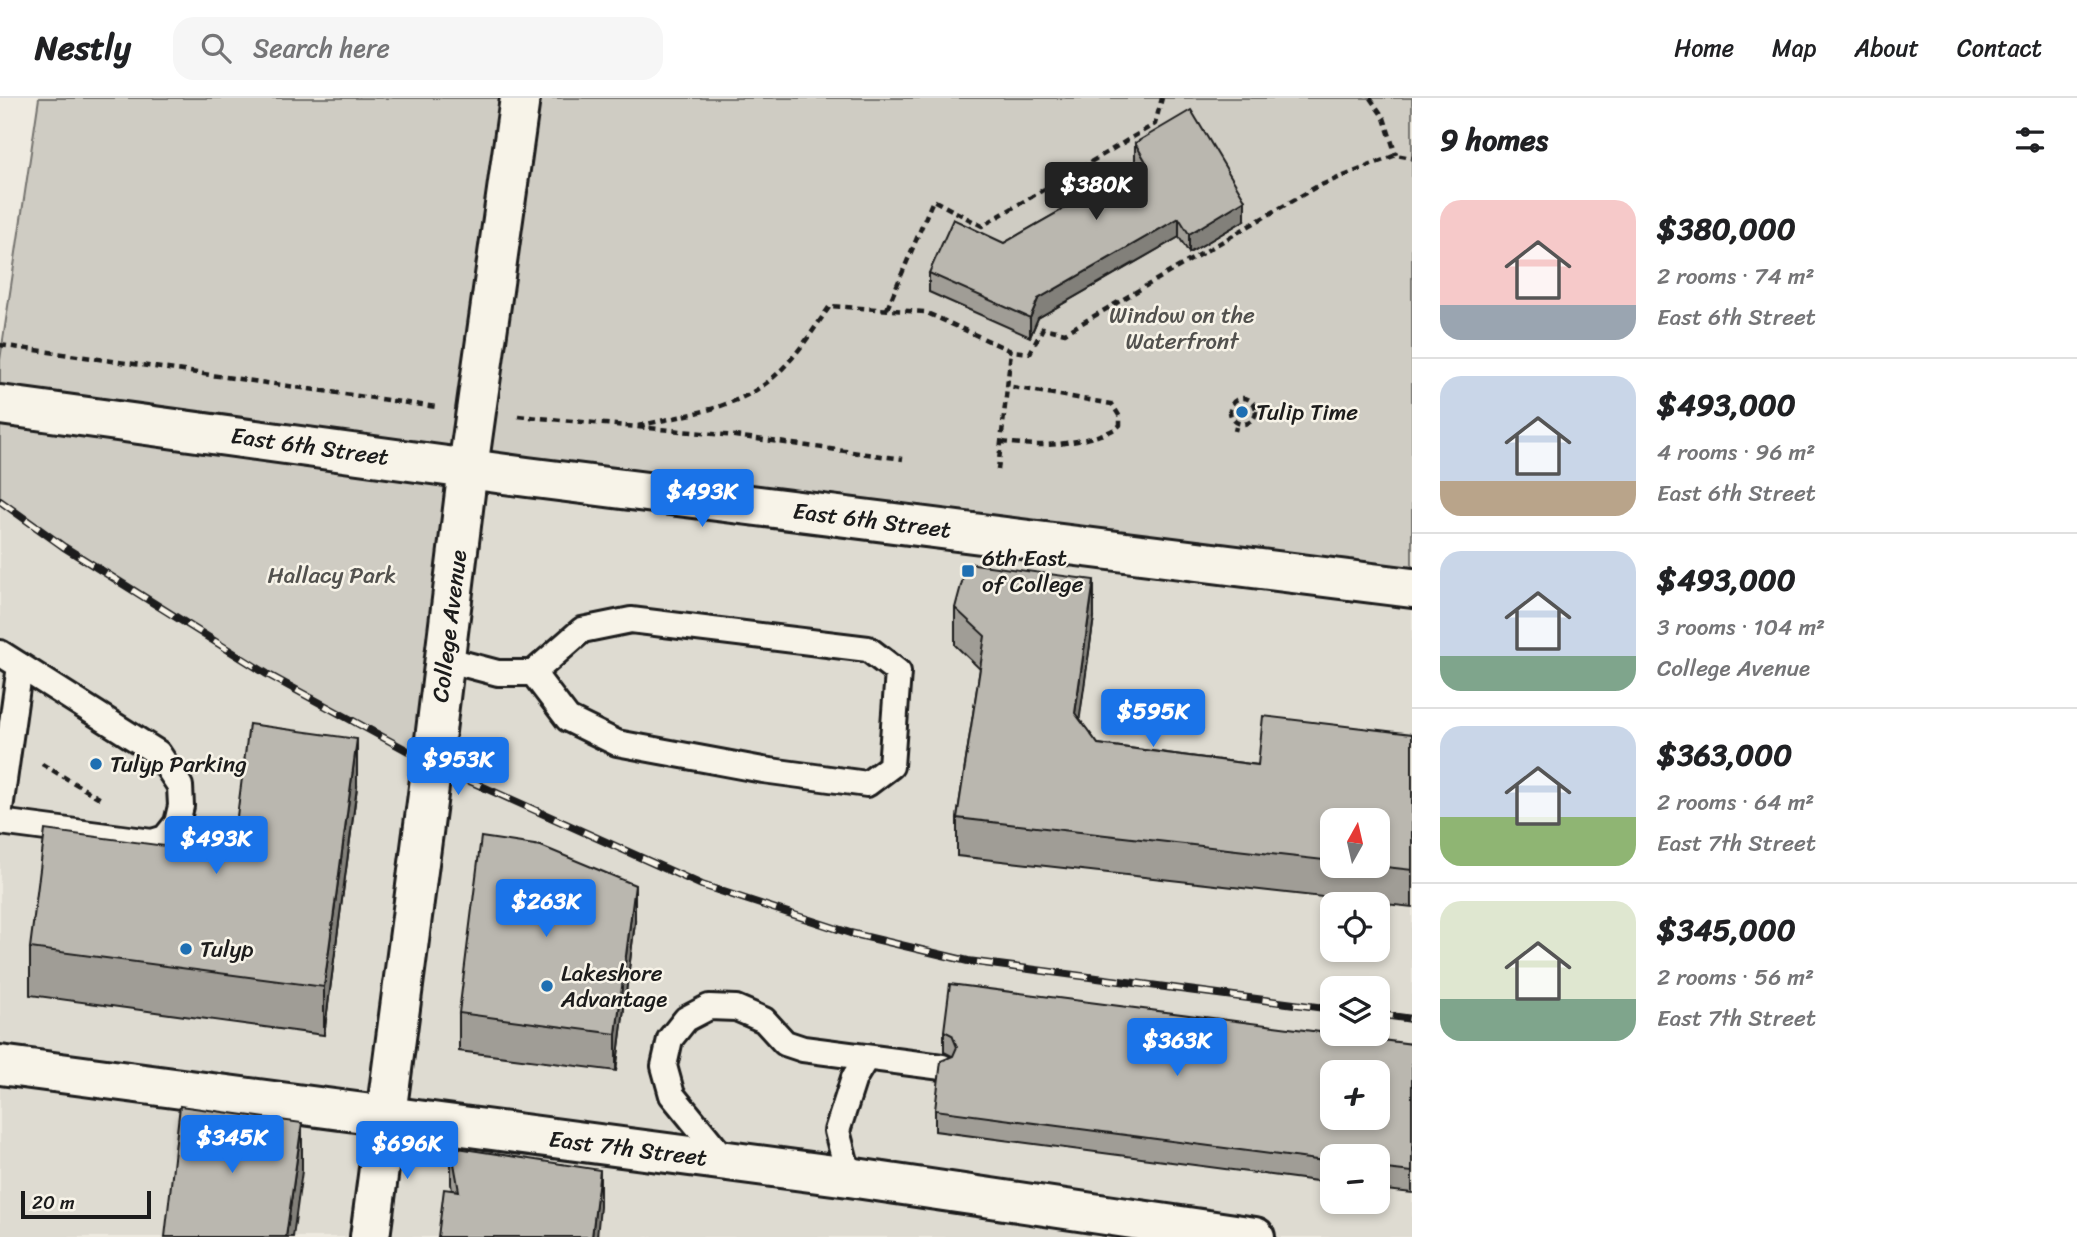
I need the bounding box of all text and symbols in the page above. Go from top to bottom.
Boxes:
search box [173,17,663,80]
text: Nestly [35,19,131,77]
text: Search here [253,25,390,71]
text: Home [1674,27,1734,69]
text: Map [1772,27,1816,69]
text: About [1854,27,1919,69]
text: Contact [1957,27,2042,69]
icon: search [197,29,235,67]
text: 9 homes [1440,113,1548,167]
icon: filters [2011,121,2049,159]
pin: $380K [1047,162,1145,222]
text: $380K [1061,164,1131,205]
text: $380,000 [1657,202,1796,256]
icon: home [1496,228,1580,312]
text: 2 rooms · 74 m² [1657,256,1814,297]
park label: Window on the Waterfront [1109,295,1255,362]
text: East 6th Street [1657,297,1816,338]
text: $493,000 [1657,378,1796,432]
place label: Tulip Time [1256,392,1358,433]
marker: Tulip Time [1234,404,1250,420]
icon: home [1496,404,1580,488]
street label: East 6th Street [228,415,391,478]
text: 4 rooms · 96 m² [1657,432,1815,473]
pin: $493K [653,470,751,529]
text: $493K [667,471,737,512]
text: East 6th Street [1657,473,1816,514]
street label: East 6th Street [791,490,953,551]
place label: 6th East of College [982,538,1084,605]
street label: College Avenue [420,548,479,705]
text: $493,000 [1657,553,1796,607]
park label: Hallacy Park [267,555,397,596]
marker: 6th East of College [960,563,976,579]
icon: home [1496,579,1580,663]
text: 3 rooms · 104 m² [1657,607,1825,648]
text: College Avenue [1657,648,1810,689]
pin: $595K [1104,690,1202,749]
text: $595K [1117,691,1189,732]
text: $363,000 [1657,728,1792,782]
pin: $953K [409,738,507,797]
text: $953K [423,739,493,780]
place label: Tulyp Parking [110,744,247,785]
icon: home [1496,754,1580,838]
marker: Tulyp Parking [88,756,104,772]
text: 2 rooms · 64 m² [1657,782,1814,823]
north arrow [1320,808,1390,878]
map controls [1320,808,1390,1214]
pin: $493K [167,816,265,876]
text: $493K [181,818,251,859]
text: East 7th Street [1657,823,1816,864]
pin: $263K [497,880,595,939]
text: $263K [512,881,580,922]
button: locate [1320,892,1390,962]
text: $345,000 [1657,903,1796,957]
place label: Tulyp [200,929,254,970]
icon: home [1496,929,1580,1013]
marker: Tulyp [178,941,194,957]
place label: Lakeshore Advantage [560,953,667,1020]
text: 2 rooms · 56 m² [1657,957,1814,998]
button: layers [1320,976,1390,1046]
marker: Lakeshore Advantage [539,978,555,994]
text: East 7th Street [1657,998,1816,1039]
pin: $363K [1128,1018,1226,1078]
text: $363K [1143,1020,1211,1061]
button: + [1320,1060,1390,1130]
pin: $345K [183,1116,281,1175]
text: $345K [197,1117,267,1158]
street label: East 7th Street [547,1118,709,1179]
pin: $696K [358,1122,456,1181]
text: $696K [372,1123,442,1164]
button: − [1320,1144,1390,1214]
text: 20 m [32,1186,75,1219]
scale bar [21,1188,150,1220]

